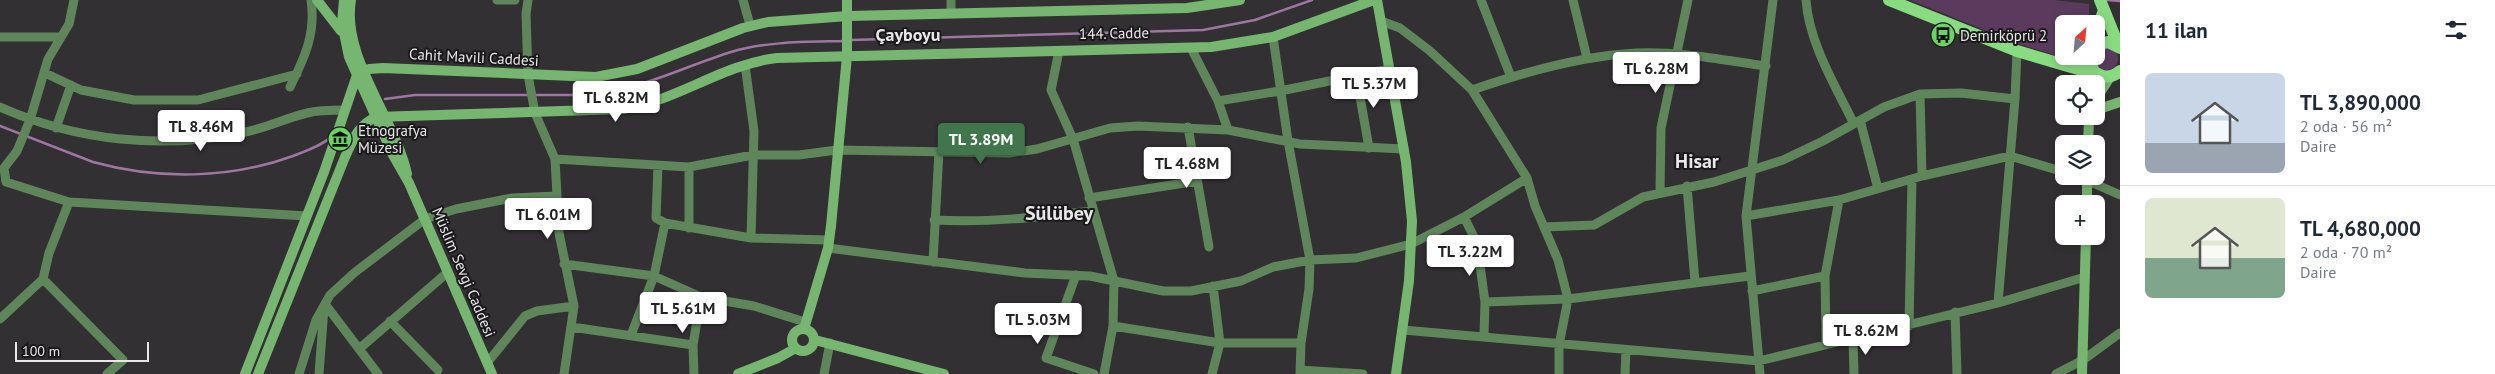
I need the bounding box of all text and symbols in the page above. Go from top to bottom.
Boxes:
north arrow [2055,15,2105,65]
map controls [2055,15,2105,245]
icon: filters [2442,16,2470,44]
text: 11 ilan [2145,17,2208,44]
bus stop icon: Demirköprü 2 [1930,22,1956,48]
district label: Çayboyu [876,23,940,46]
street label: 144. Cadde [1079,23,1149,43]
place label: Demirköprü 2 [1960,26,2047,45]
street label: Cahit Mavili Caddesi [409,44,539,70]
pin: TL 6.28M [1604,52,1708,94]
text: TL 6.28M [1624,58,1688,78]
pin: TL 5.37M [1322,66,1426,109]
text: TL 5.37M [1342,73,1406,93]
button: locate [2055,75,2105,125]
pin: TL 6.82M [564,80,668,123]
text: TL 6.82M [584,87,648,107]
text: TL 3,890,000 [2300,89,2421,116]
icon: home [2185,93,2245,153]
pin: TL 8.46M [149,110,253,152]
text: TL 8.46M [169,116,233,136]
text: 2 oda · 56 m² [2300,116,2392,136]
place label: Etnografya Müzesi [358,121,427,157]
pin: TL 3.89M [929,122,1033,165]
museum icon: Etnografya Müzesi [327,126,353,152]
text: TL 3.89M [949,129,1013,149]
button: layers [2055,135,2105,185]
text: Daire [2300,136,2336,156]
pin: TL 4.68M [1135,146,1239,189]
district label: Hisar [1675,148,1719,174]
text: TL 4.68M [1155,153,1219,173]
button: + [2055,195,2105,245]
pin: TL 6.01M [496,198,600,240]
district label: Sülübey [1025,200,1094,226]
street label: Müslim Sevgi Caddesi [428,204,500,340]
text: TL 6.01M [516,204,580,224]
text: TL 4,680,000 [2300,215,2421,242]
icon: home [2185,218,2245,278]
pin: TL 3.22M [1418,234,1522,277]
text: TL 3.22M [1438,241,1502,261]
text: 2 oda · 70 m² [2300,242,2392,262]
text: Daire [2300,262,2336,282]
pin: TL 5.61M [631,292,735,334]
text: TL 5.61M [651,298,715,318]
pin: TL 5.03M [986,302,1090,345]
text: TL 5.03M [1006,309,1070,329]
pin: TL 8.62M [1814,314,1918,356]
text: TL 8.62M [1834,320,1898,340]
scale bar [15,339,149,362]
text: 100 m [22,342,60,360]

